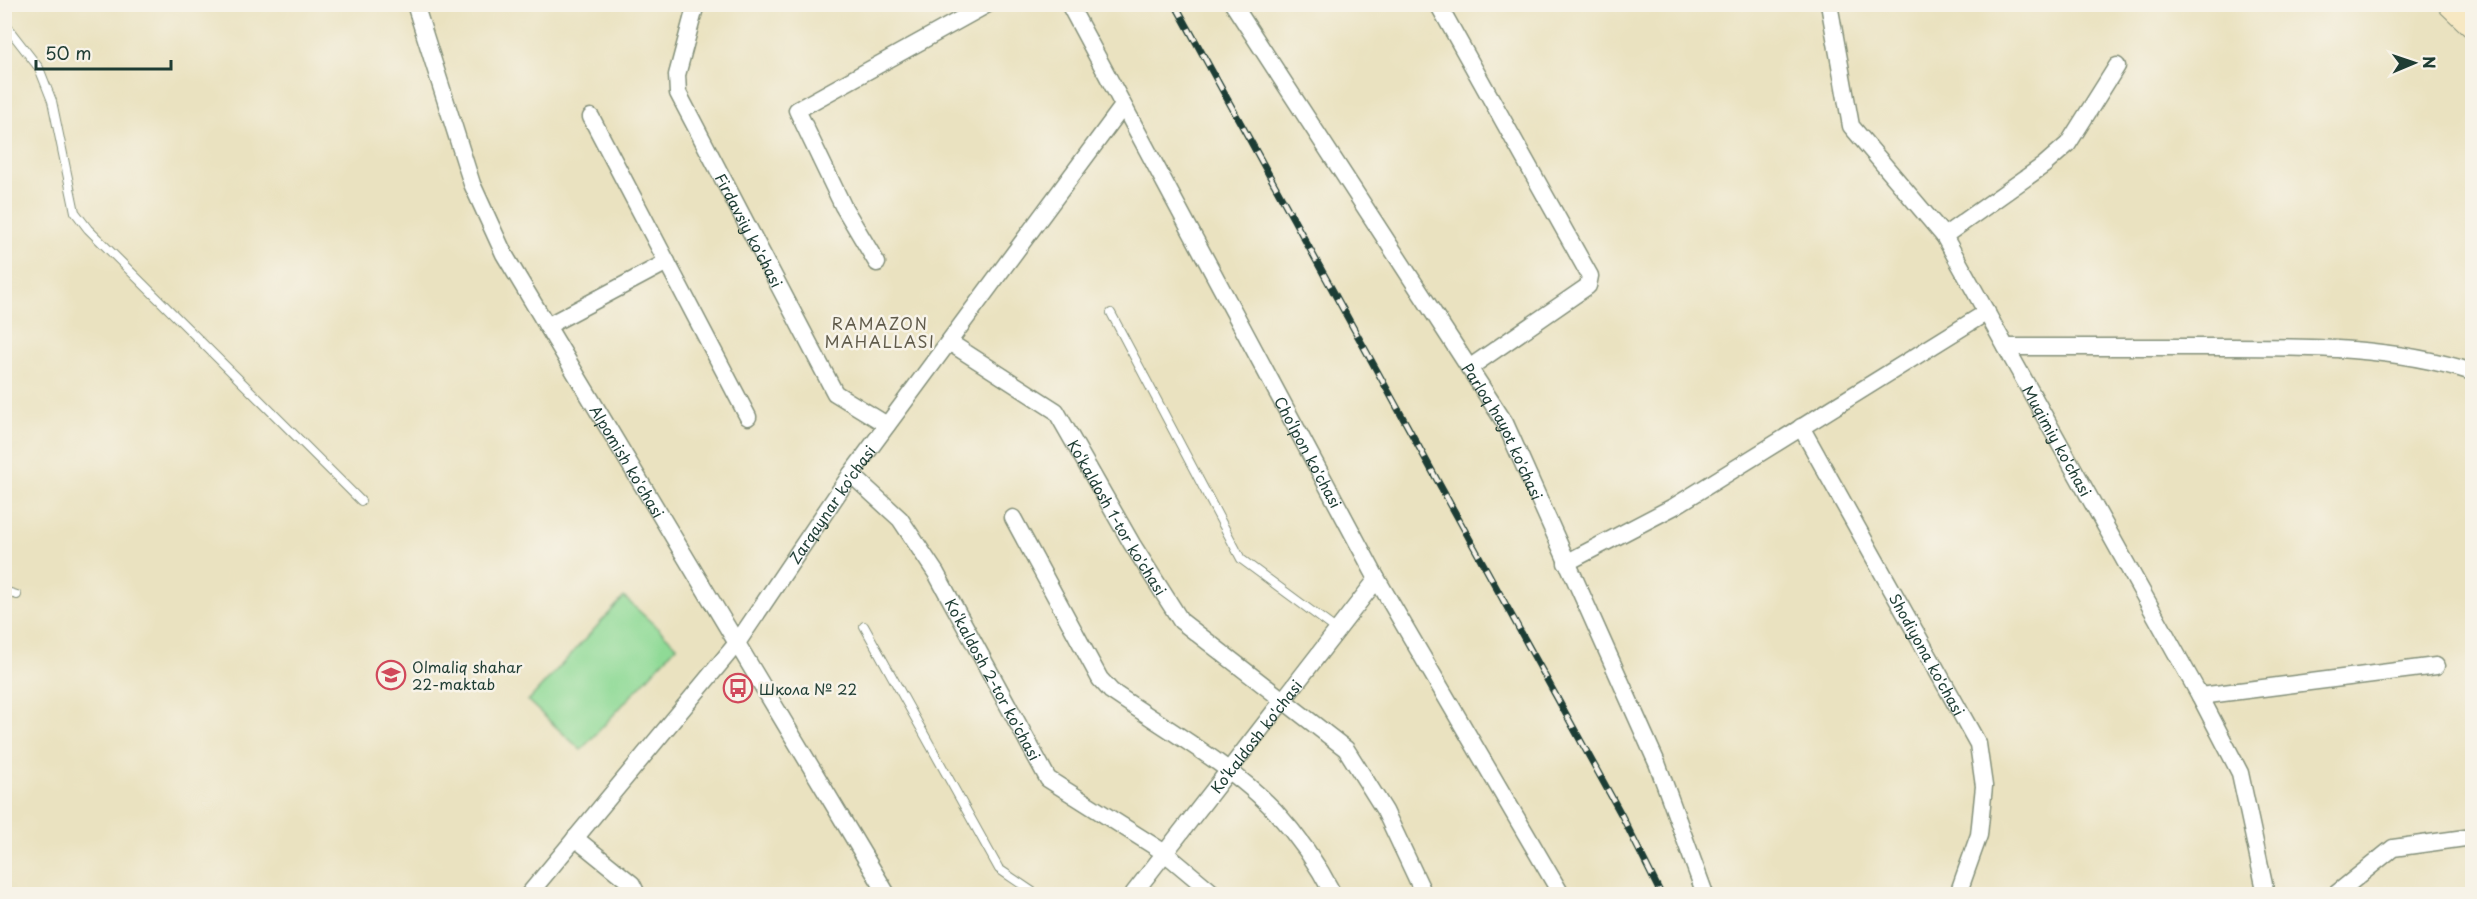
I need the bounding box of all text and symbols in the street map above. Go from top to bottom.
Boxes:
scale bar [36,33,171,71]
north arrow [2384,33,2444,93]
text: 50 m [45,39,92,66]
text: N [2418,56,2442,69]
street label: Firdavsiy ko'chasi [710,169,789,291]
district label: RAMAZON MAHALLASI [824,311,936,353]
street label: Parloq hayot ko'chasi [1457,358,1549,503]
street label: Muqimiy ko'chasi [2018,381,2098,500]
street label: Cho‘lpon ko'chasi [1270,392,1348,512]
street label: Alpomish ko'chasi [585,400,671,522]
street label: Ko‘kaldosh 1-tor ko'chasi [1063,435,1173,599]
street label: Zarqaynar ko'chasi [782,440,880,568]
street label: Shodiyona ko'chasi [1884,589,1971,719]
street label: Ko‘kaldosh 2-tor ko'chasi [940,594,1047,764]
place label: Olmaliq shahar 22-maktab [412,655,522,695]
school or university icon: Olmaliq shahar 22-maktab [375,659,407,691]
bus stop icon: Школа № 22 [722,672,754,704]
street label: Ko‘kaldosh ko'chasi [1204,674,1307,797]
place label: Школа № 22 [759,677,857,700]

